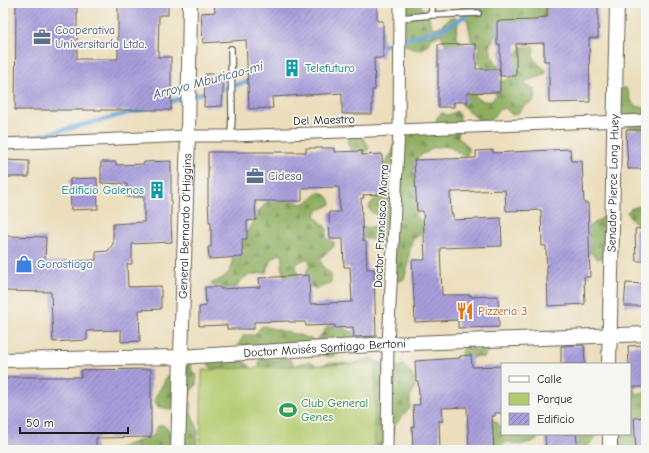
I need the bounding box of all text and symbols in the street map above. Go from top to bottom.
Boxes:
place label: Cooperativa Universitaría Ltda. [55,23,147,51]
office icon: Cooperativa Universitaría Ltda. [32,27,52,47]
water label: Arroyo Mburicao-mi [150,58,266,102]
building icon: Telefuturo [282,58,302,78]
place label: Telefuturo [305,61,355,75]
street label: Del Maestro [293,112,355,128]
street label: Senador Pierce Long Huey [604,113,622,252]
street label: General Bernardo O'Higgins [176,153,194,299]
street label: Doctor Francisco Morra [371,164,391,288]
office icon: Cidesa [245,166,265,186]
place label: Cidesa [268,169,302,183]
building icon: Edificio Galenos [147,180,167,200]
place label: Edificio Galenos [61,183,144,197]
shop icon: Gorostiaga [14,254,34,274]
place label: Gorostiaga [37,257,93,271]
restaurant icon: Pizzeria 3 [455,301,475,321]
place label: Pizzeria 3 [478,304,527,318]
street label: Doctor Moisés Santiago Bertoni [243,336,406,360]
legend [501,363,631,435]
text: Calle [537,372,562,386]
text: Parque [537,392,572,406]
place label: Club General Genes [301,396,368,424]
sports icon: Club General Genes [278,400,298,420]
scale bar [20,409,128,435]
text: Edificio [537,412,574,426]
text: 50 m [26,416,54,430]

